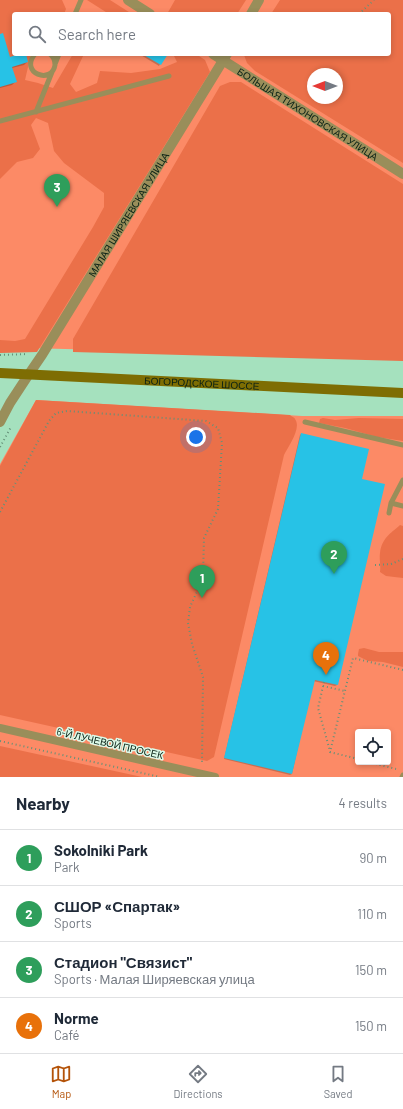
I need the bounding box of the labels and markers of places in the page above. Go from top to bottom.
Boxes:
pin: 3 [44,174,70,207]
pin: 2 [321,541,347,574]
pin: 1 [189,565,215,598]
pin: 4 [313,642,339,675]

